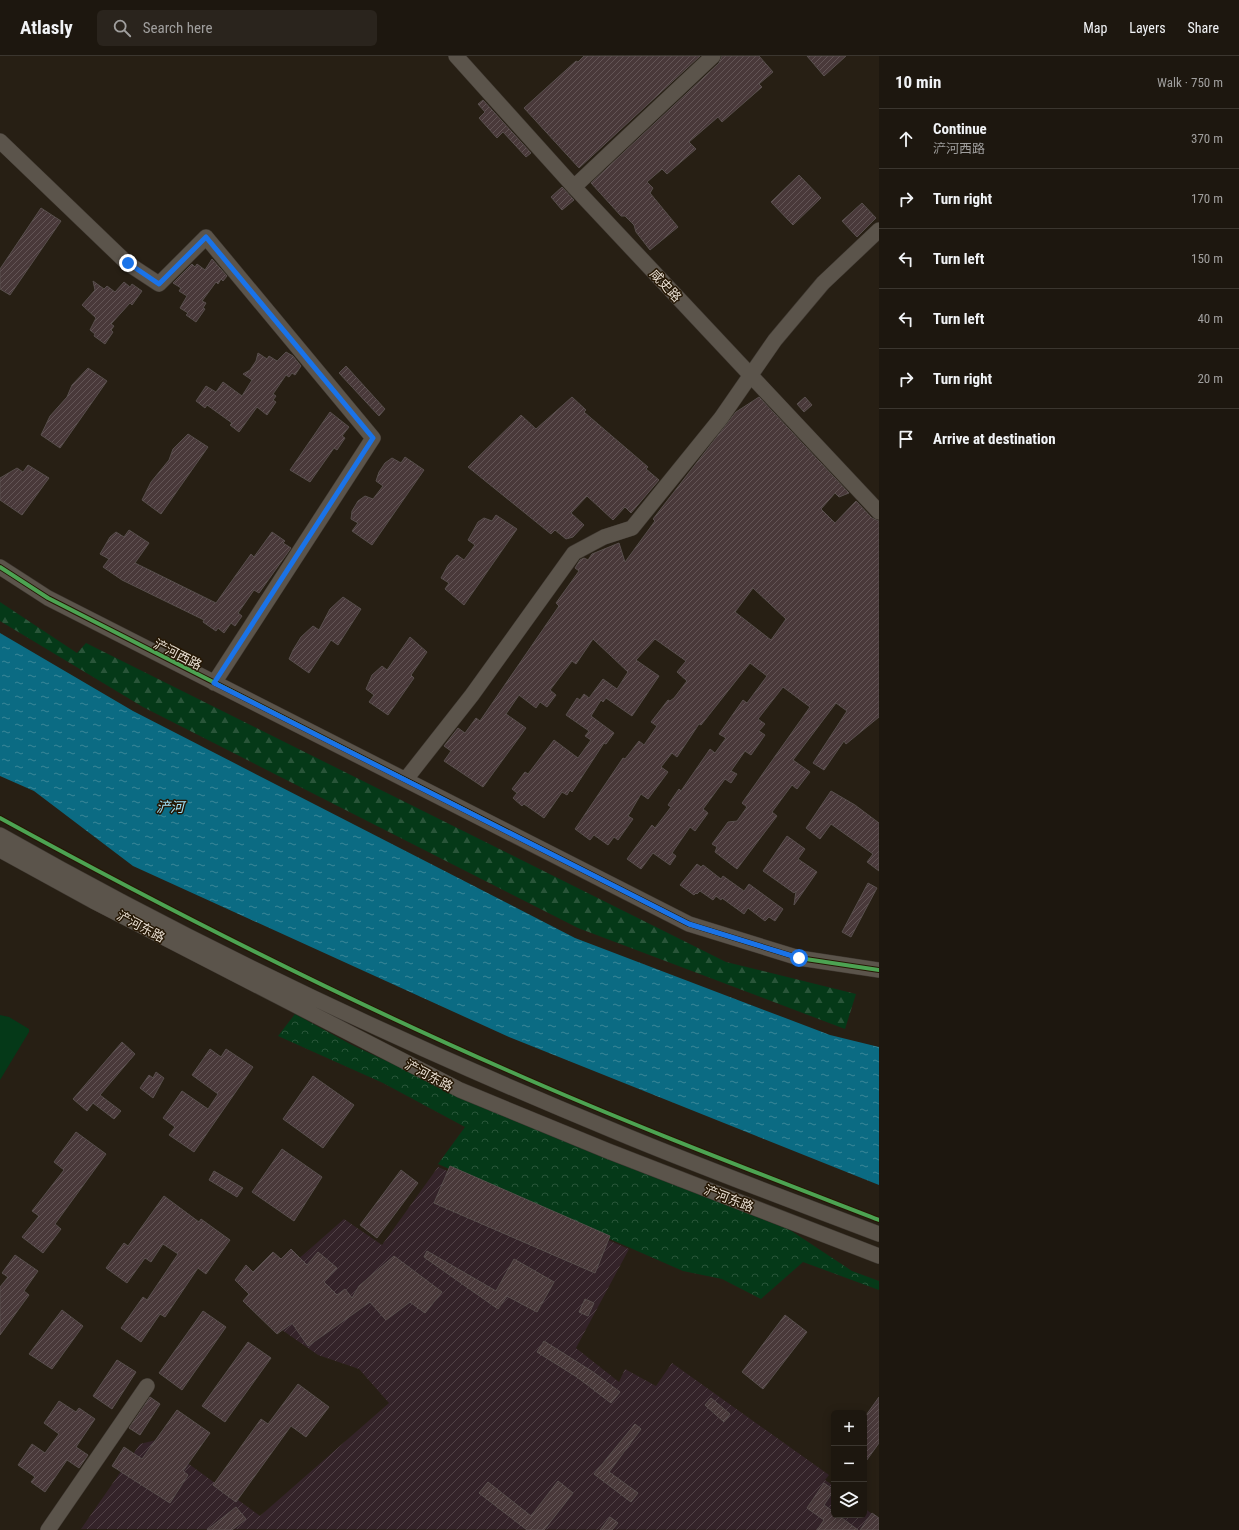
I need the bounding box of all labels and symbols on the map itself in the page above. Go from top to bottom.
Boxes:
route end [119,254,137,272]
street label: 咸史路 [647,266,684,305]
street label: 浐河西路 [151,636,204,673]
water label: 浐河 [156,799,187,815]
street label: 浐河东路 [114,908,167,945]
route start [790,949,808,967]
street label: 浐河东路 [402,1057,455,1094]
street label: 浐河东路 [702,1182,756,1215]

